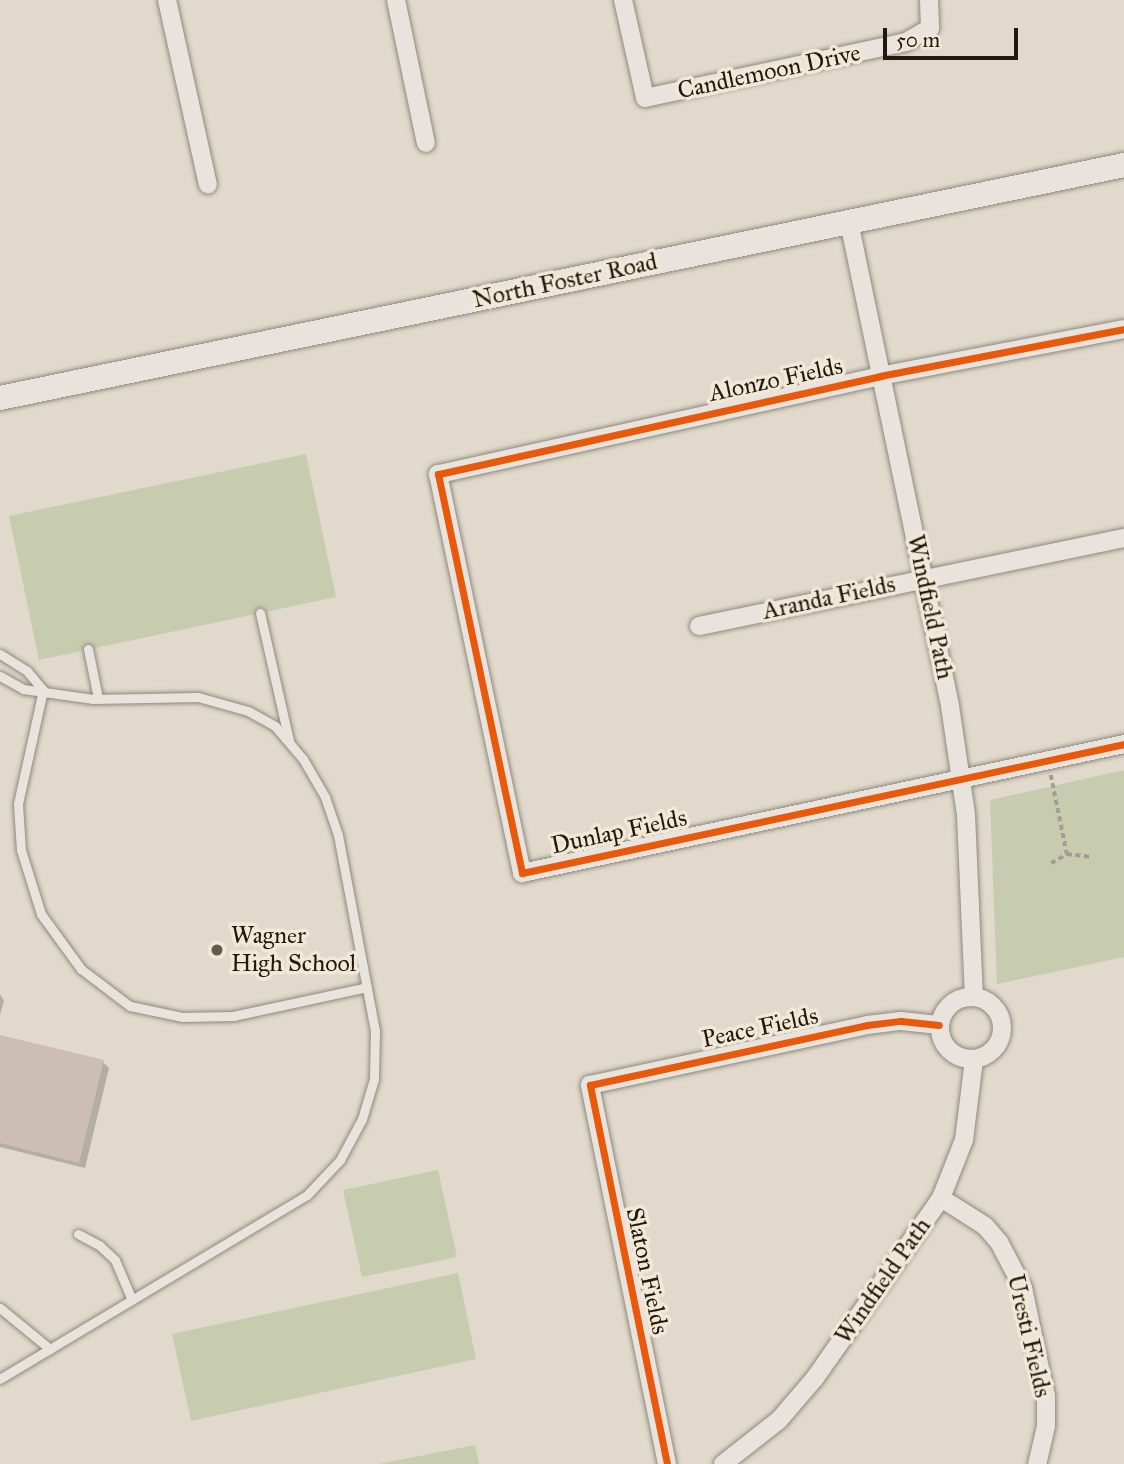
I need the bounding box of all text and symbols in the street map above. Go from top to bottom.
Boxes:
scale bar [886,14,1021,58]
text: 50 m [896,27,940,53]
street label: Candlemoon Drive [675,39,863,105]
street label: North Foster Road [470,247,660,315]
street label: Alonzo Fields [707,352,845,408]
street label: Windfield Path [901,532,959,682]
street label: Aranda Fields [760,570,898,626]
street label: Dunlap Fields [549,804,689,860]
place label: Wagner High School [231,922,356,978]
marker: Wagner High School [209,942,225,958]
street label: Peace Fields [699,1002,821,1054]
street label: Slaton Fields [620,1205,674,1337]
street label: Windfield Path [829,1212,937,1350]
street label: Uresti Fields [1001,1272,1057,1400]

